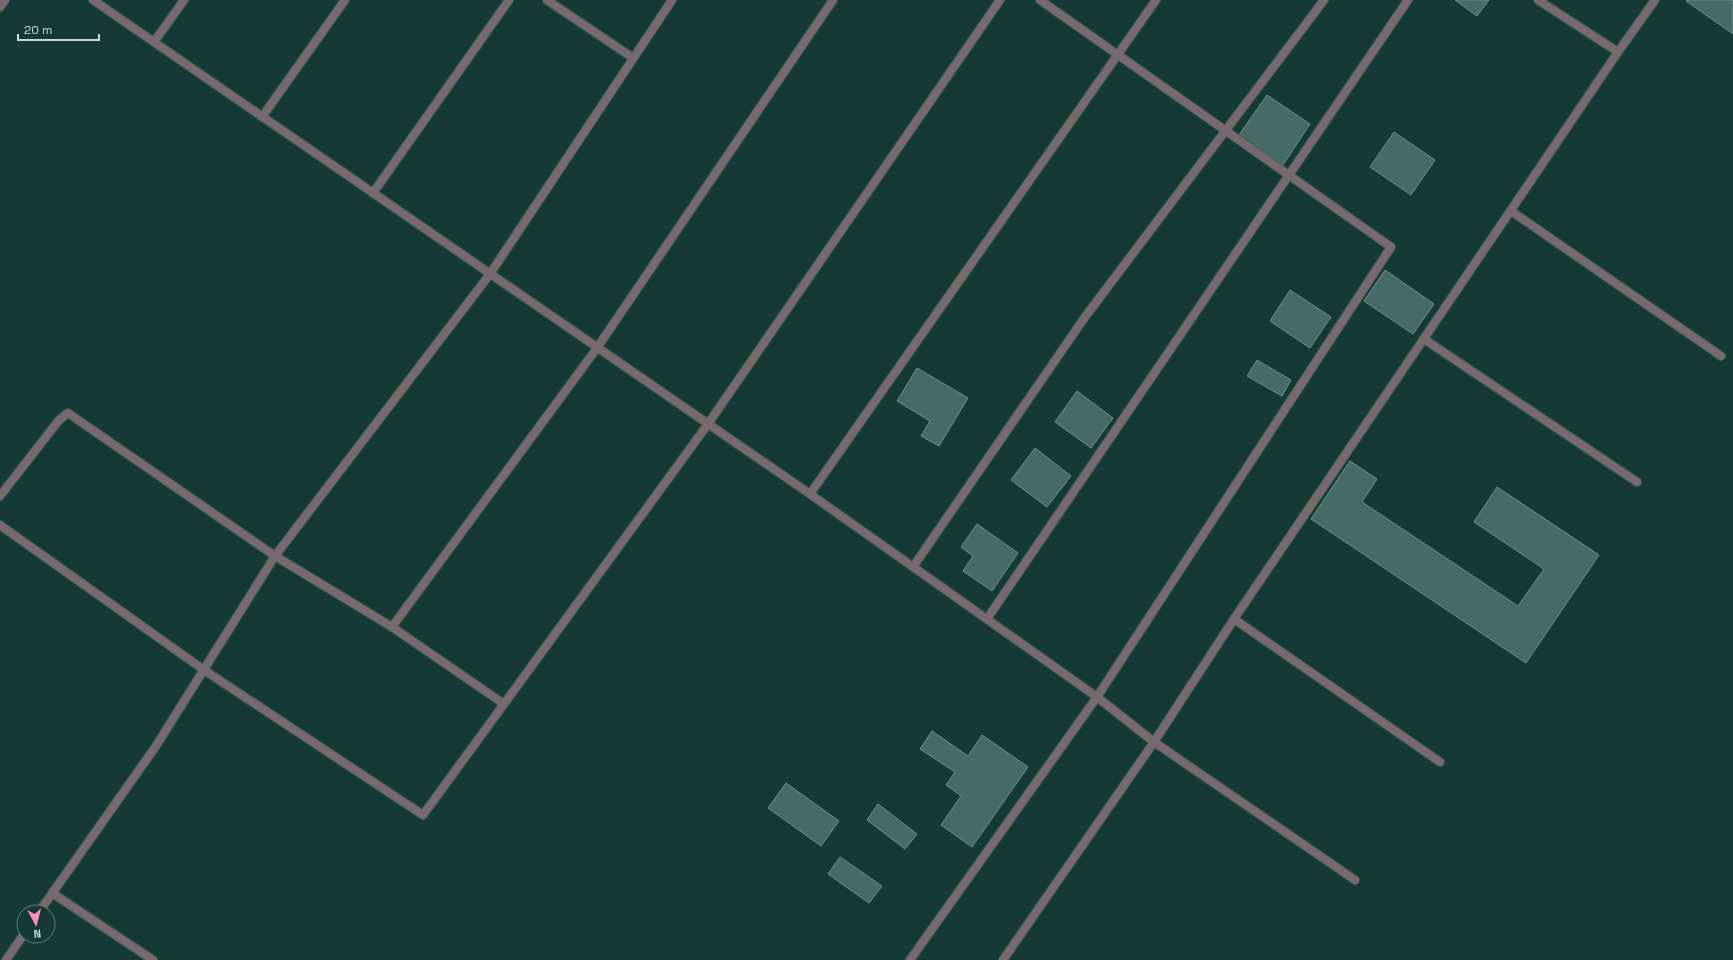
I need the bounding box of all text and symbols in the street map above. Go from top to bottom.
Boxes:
scale bar [18,16,99,42]
text: 20 m [24,22,52,38]
north arrow [16,904,56,944]
text: N [33,927,42,941]

